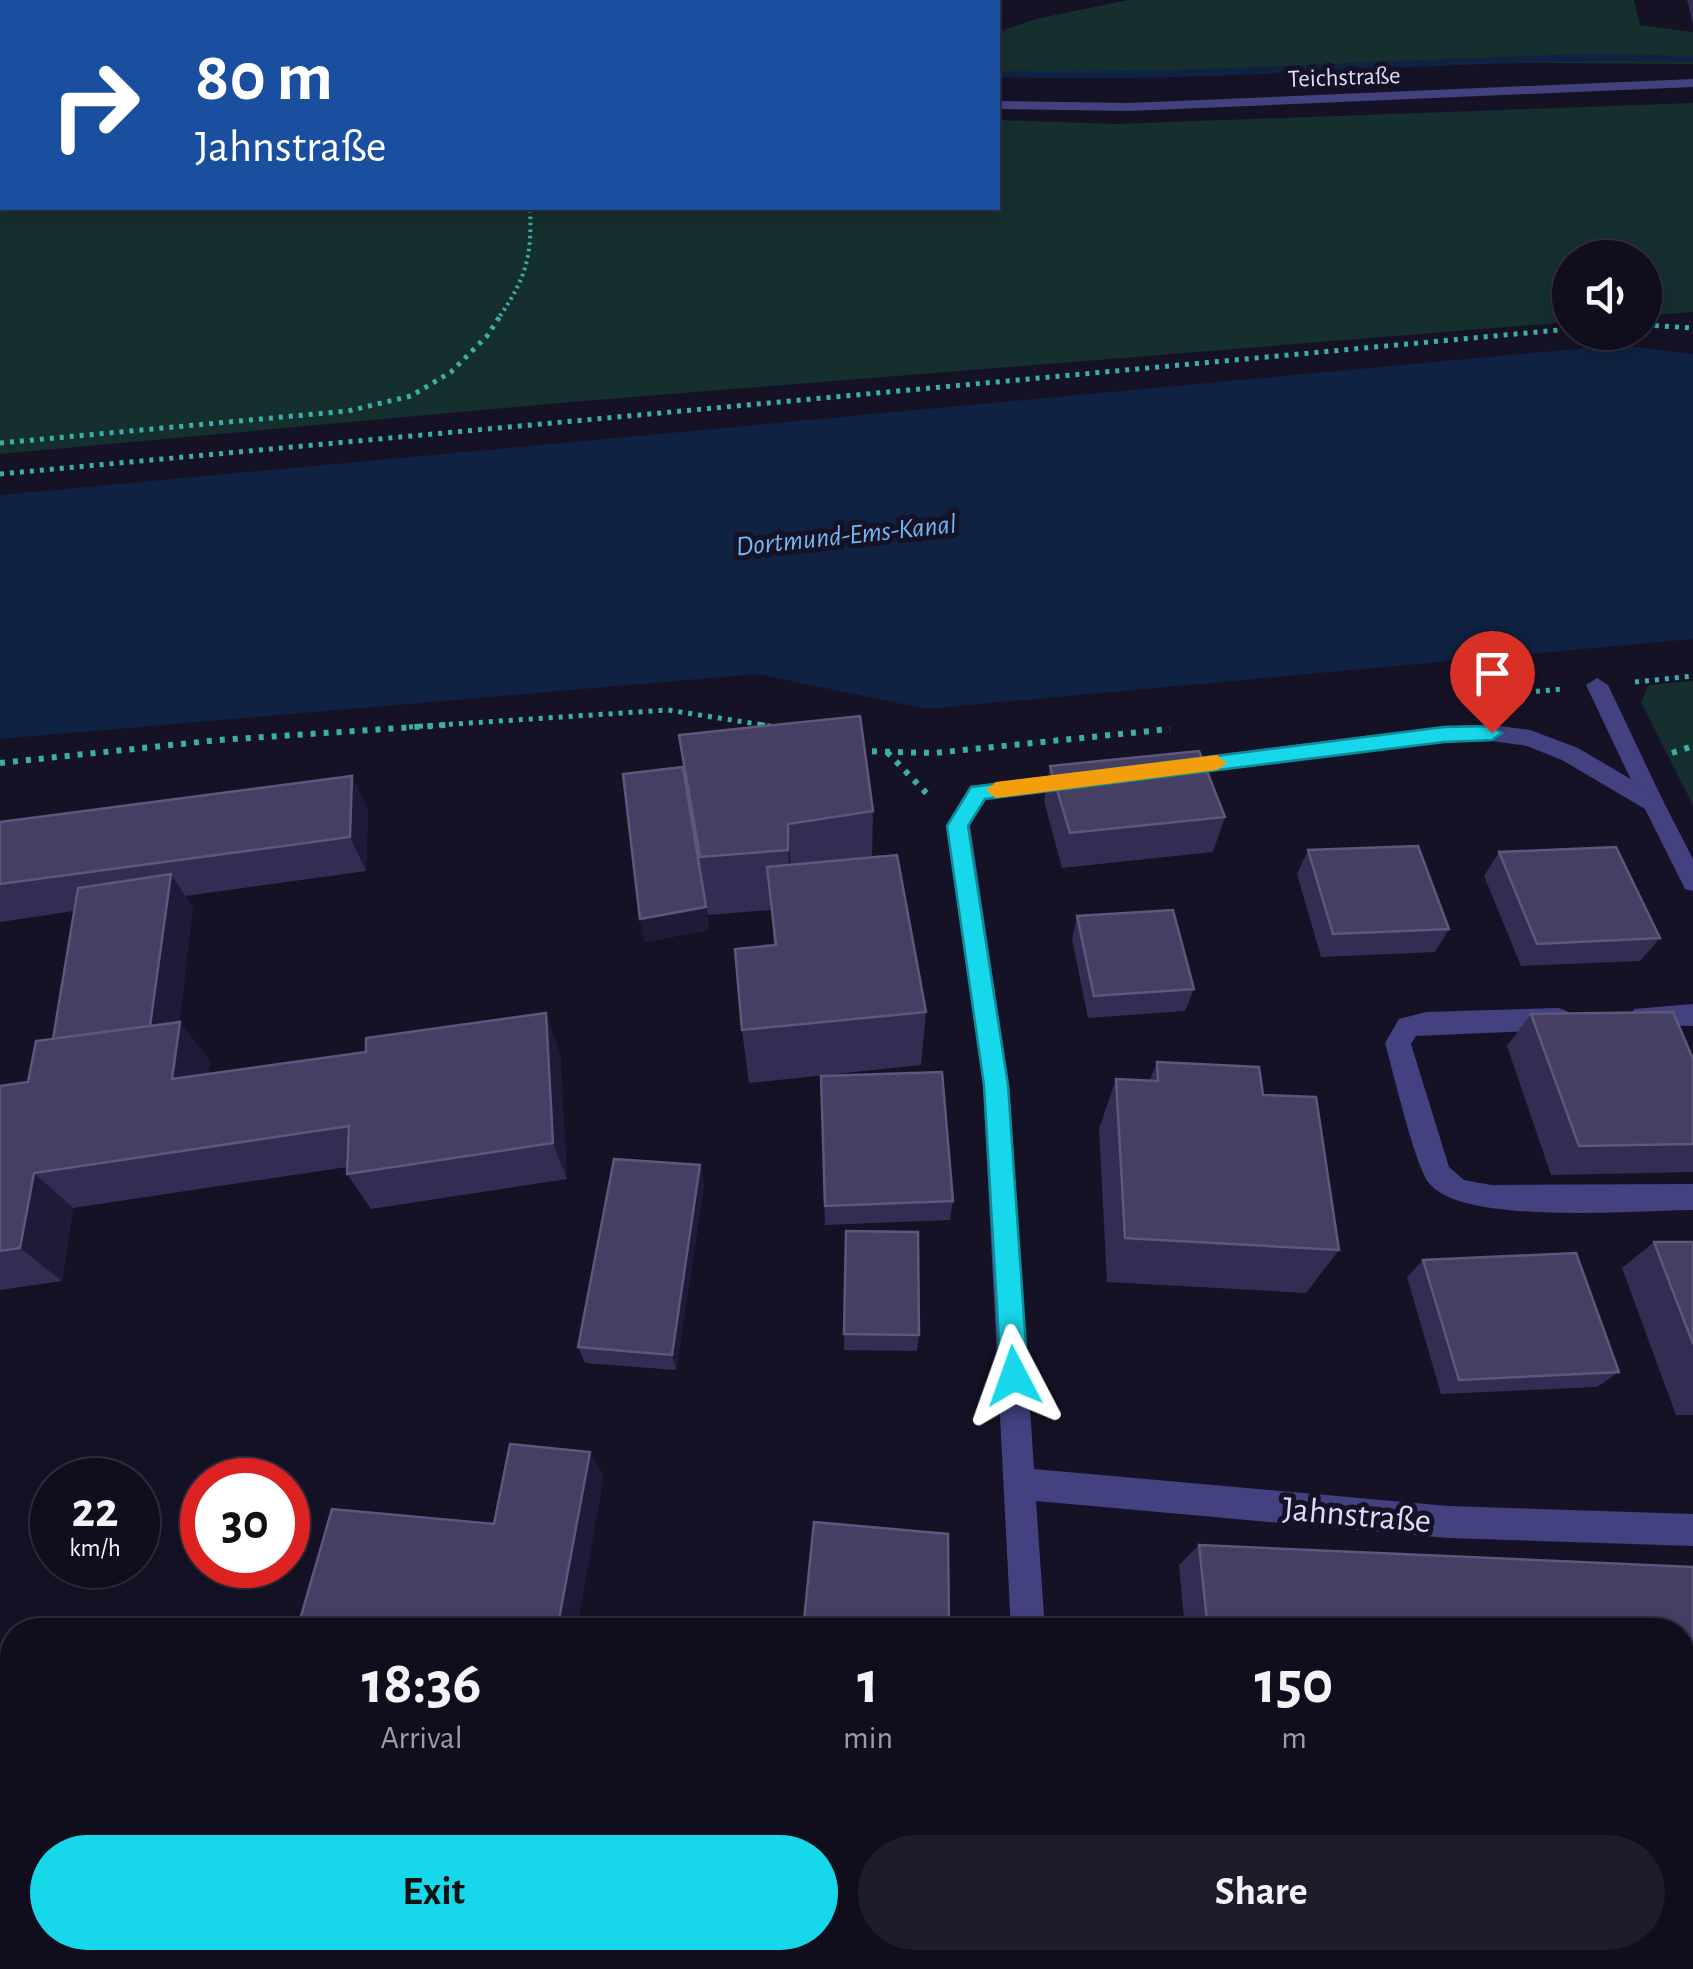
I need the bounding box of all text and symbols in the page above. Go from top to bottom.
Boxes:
icon: right [30,40,160,170]
text: 80 m [195,43,333,113]
street label: Teichstraße [1287,63,1401,92]
text: Jahnstraße [195,125,387,170]
map controls [1552,240,1662,350]
button: sound [1552,240,1662,350]
water label: Dortmund-Ems-Kanal [735,510,958,561]
pin [1450,631,1535,734]
icon: arrive [1465,646,1520,701]
position arrow [962,1324,1066,1428]
speed limit sign: 30 [180,1458,310,1588]
text: 22 [71,1486,119,1536]
street label: Jahnstraße [1281,1492,1433,1539]
text: km/h [69,1536,121,1561]
text: 18:36 [362,1654,481,1714]
text: 1 [857,1654,879,1714]
text: 150 [1255,1654,1333,1714]
text: Arrival [380,1722,463,1754]
text: min [843,1722,893,1754]
text: m [1281,1722,1307,1754]
button: Exit [30,1835,838,1950]
button: Share [858,1835,1665,1950]

